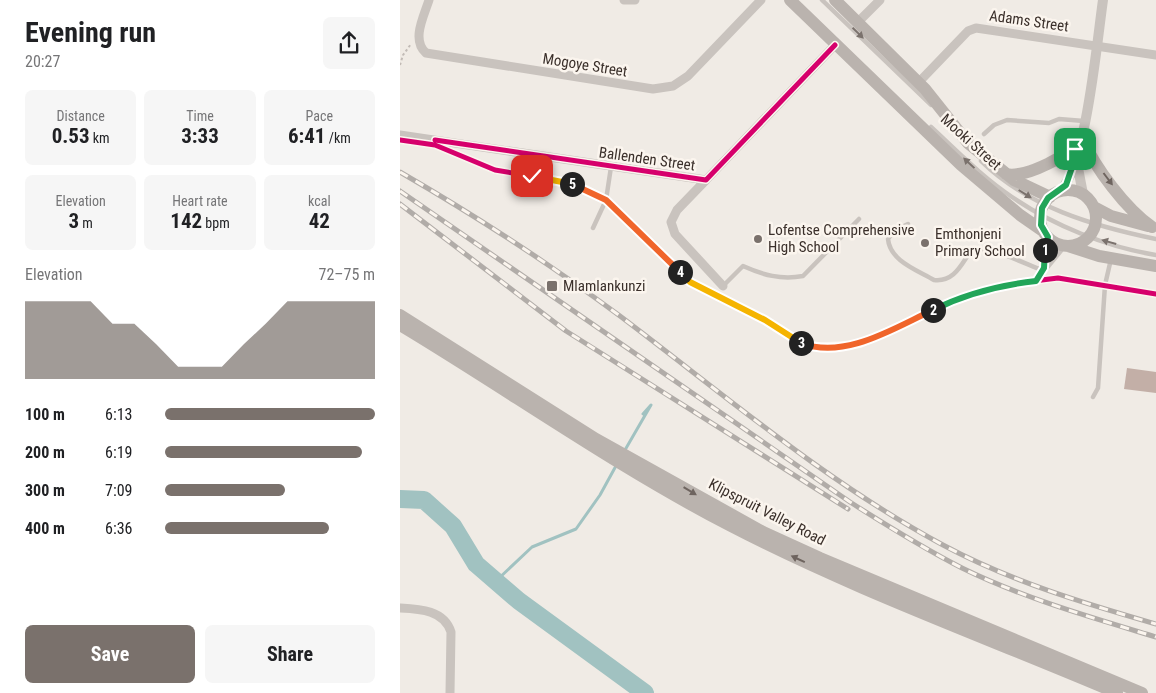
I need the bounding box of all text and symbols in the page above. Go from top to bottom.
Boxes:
street label: Adams Street [988,7,1070,35]
text: Evening run [25,16,156,49]
button: share [323,17,375,69]
one-way arrow [851,27,863,39]
street label: Mogoye Street [541,49,629,81]
text: 20:27 [25,52,60,71]
text: Distance [57,108,105,124]
text: Time [186,108,214,124]
text: Pace [306,108,333,124]
street label: Mooki Street [937,110,1005,174]
text: 0.53 [52,124,90,148]
text: 3:33 [181,124,219,148]
text: 6:41 [288,124,325,148]
pin [1054,128,1096,170]
text: km [90,130,110,146]
text: /km [325,130,351,146]
icon: arrive [1061,135,1089,163]
street label: Ballenden Street [598,143,696,175]
pin [511,155,553,197]
one-way arrow [963,157,975,169]
icon: check [518,162,546,190]
pin: 5 [560,172,584,196]
one-way arrow [1103,172,1114,185]
text: 5 [569,176,576,192]
one-way arrow [1018,189,1031,199]
text: Elevation [55,193,106,209]
text: Heart rate [172,193,228,209]
text: kcal [308,193,331,209]
text: 3 [68,209,79,233]
text: 142 [170,209,202,233]
text: 42 [309,209,330,233]
text: m [79,215,93,231]
text: bpm [202,215,230,231]
place label: Lofentse Comprehensive High School [768,221,915,256]
place label: Emthonjeni Primary School [935,225,1025,260]
marker: Lofentse Comprehensive High School [752,233,764,245]
marker: Emthonjeni Primary School [919,237,931,249]
pin: 1 [1032,238,1058,262]
one-way arrow [1101,238,1116,246]
text: 1 [1042,242,1049,258]
pin: 4 [668,260,692,284]
text: 4 [677,264,684,280]
text: Elevation [25,265,83,284]
text: 72–75 m [319,265,375,284]
place label: Mlamlankunzi [563,277,645,295]
marker: Mlamlankunzi [545,279,559,293]
pin: 2 [920,298,946,322]
text: 2 [930,302,937,318]
pin: 3 [788,330,814,356]
text: 3 [798,335,805,351]
text: 100 m [25,405,65,424]
text: 6:13 [105,405,132,424]
text: 200 m [25,443,65,462]
text: 6:19 [105,443,132,462]
street label: Klipspruit Valley Road [706,475,828,549]
text: 300 m [25,481,65,500]
text: 7:09 [105,481,132,500]
one-way arrow [683,486,697,495]
text: 400 m [25,519,65,538]
text: 6:36 [105,519,132,538]
one-way arrow [791,555,805,563]
button: Save [25,625,195,683]
button: Share [205,625,375,683]

